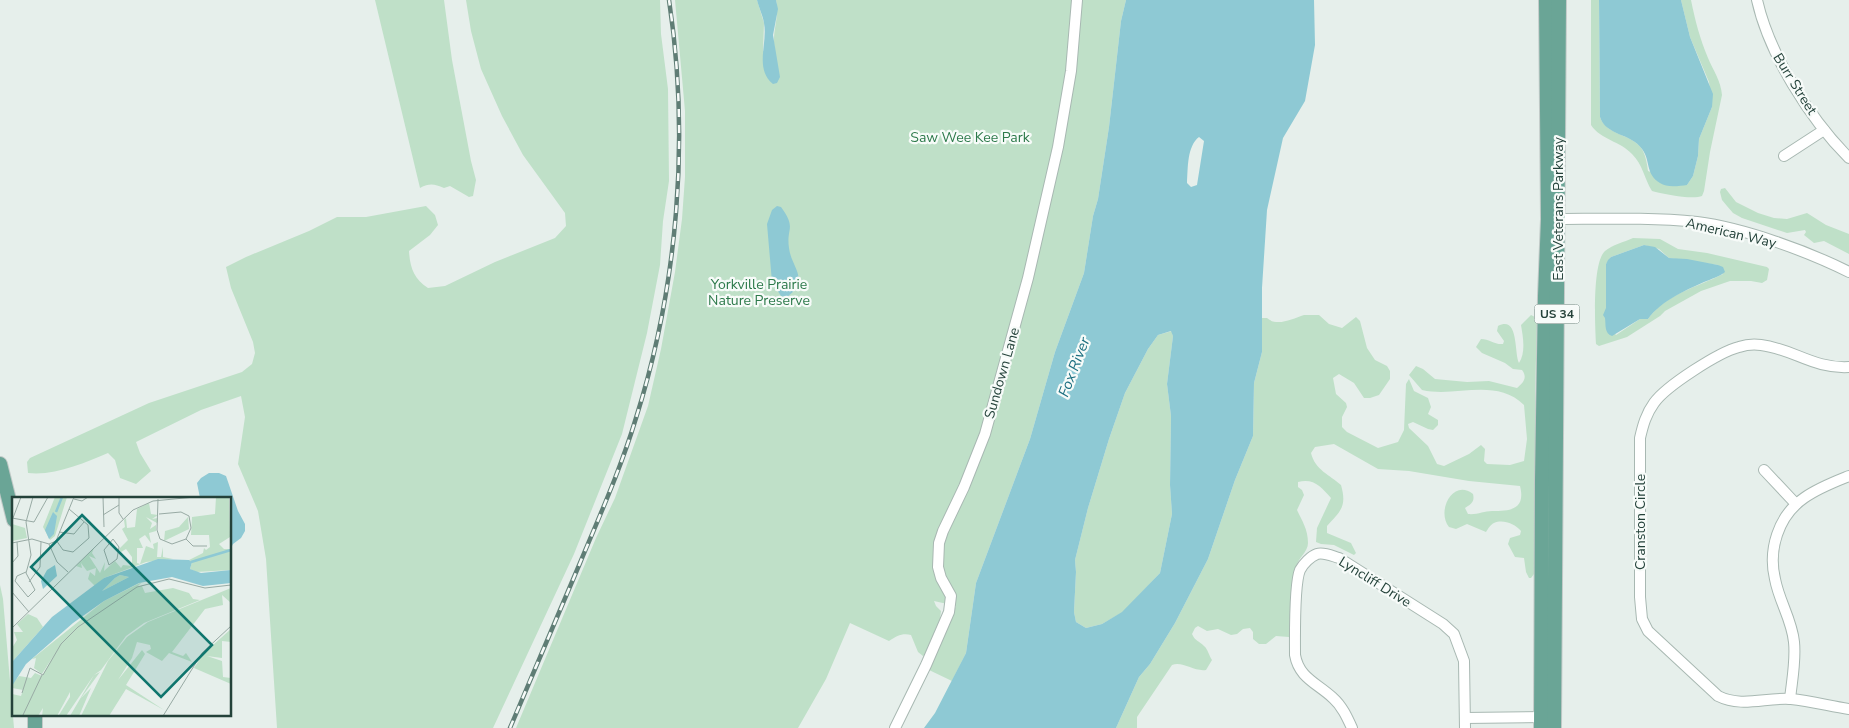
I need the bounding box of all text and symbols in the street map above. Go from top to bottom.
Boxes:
street label: Burr Street [1769,50,1821,118]
park label: Saw Wee Kee Park [910,128,1031,147]
street label: East Veterans Parkway [1549,136,1568,281]
street label: American Way [1684,213,1779,253]
park label: Yorkville Prairie Nature Preserve [708,275,810,310]
road number: US 34 [1534,304,1580,324]
street label: Sundown Lane [980,325,1024,421]
water label: Fox River [1053,334,1095,400]
street label: Cranston Circle [1631,474,1650,570]
inset map [12,497,231,716]
street label: Lyncliff Drive [1335,552,1415,612]

